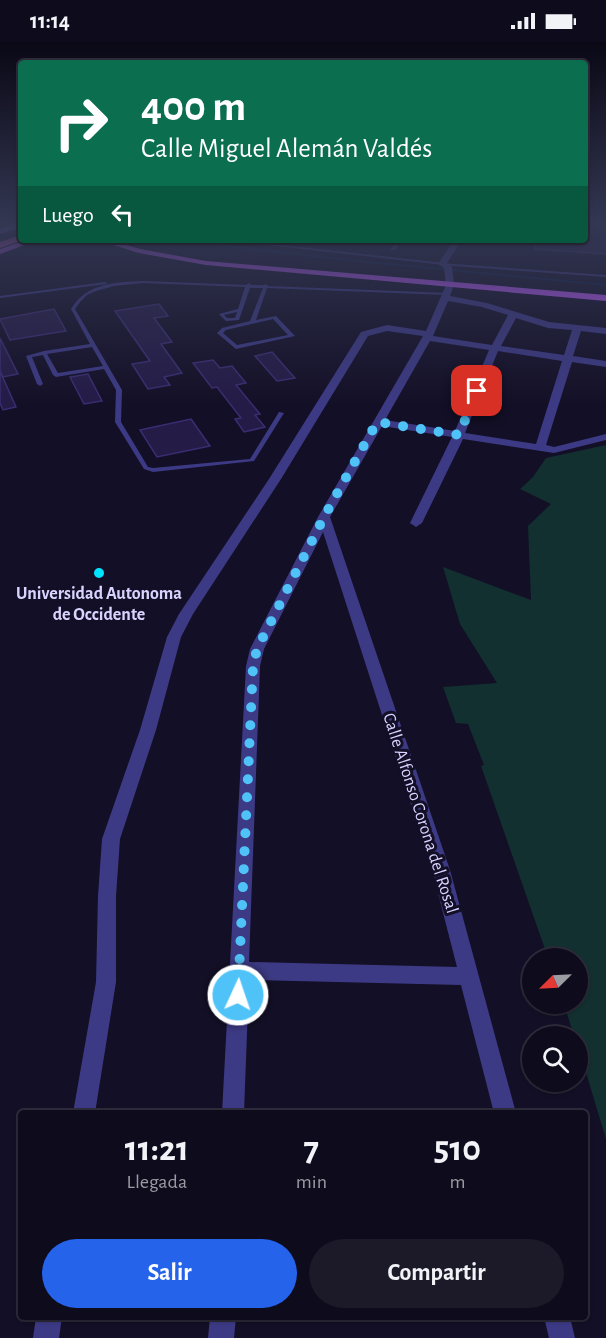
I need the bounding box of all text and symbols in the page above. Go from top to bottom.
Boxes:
text: 11:14 [30,10,70,32]
icon: right [42,84,120,162]
text: 400 m [141,86,246,128]
text: Calle Miguel Alemán Valdés [141,135,432,162]
icon: left [106,198,139,231]
text: Luego [42,204,94,226]
pin [451,365,502,416]
icon: arrive [460,374,493,407]
marker: Universidad Autonoma de Occidente [92,566,106,580]
place label: Universidad Autonoma de Occidente [16,585,182,624]
street label: Calle Alfonso Corona del Rosal [379,711,461,916]
north arrow [522,948,588,1014]
map controls [522,948,588,1092]
position arrow [206,963,270,1027]
button: search [522,1026,588,1092]
text: 11:21 [125,1131,189,1167]
text: 7 [304,1131,319,1167]
text: 510 [434,1131,481,1167]
text: Llegada [127,1172,187,1192]
text: min [296,1172,327,1192]
text: m [449,1172,465,1192]
button: Salir [42,1239,297,1308]
button: Compartir [309,1239,564,1308]

